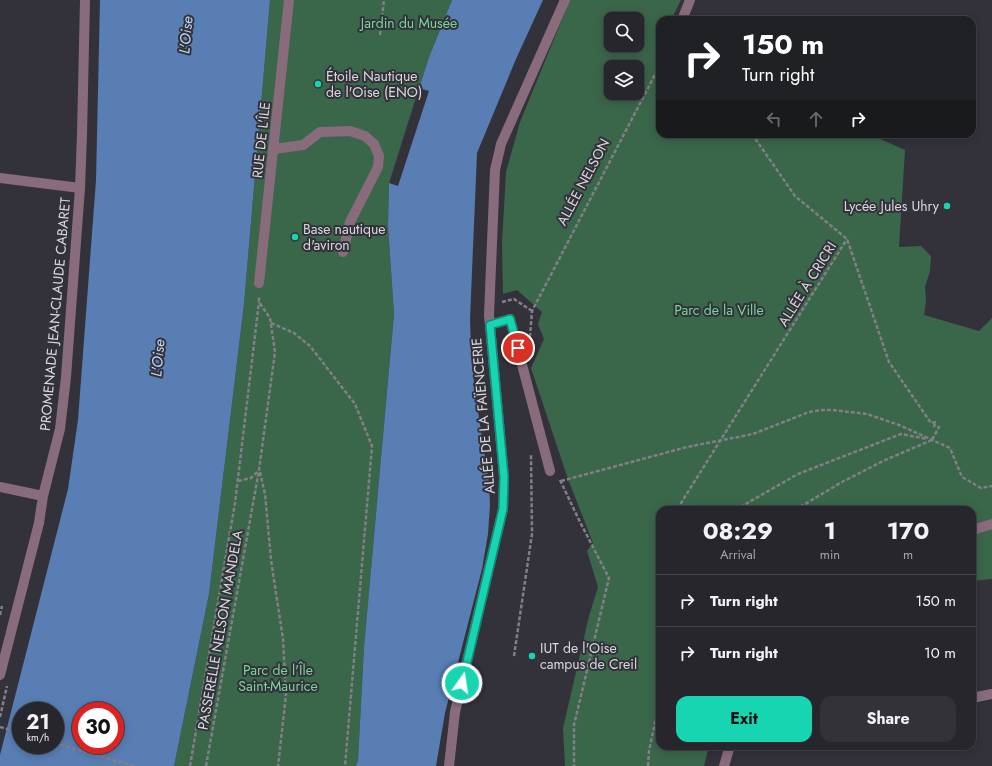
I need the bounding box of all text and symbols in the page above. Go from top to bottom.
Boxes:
map controls [604,12,644,100]
button: search [604,12,644,52]
park label: Jardin du Musée [359,13,457,33]
water label: L'Oise [173,15,199,55]
text: 150 m [742,24,824,65]
icon: right [676,32,728,84]
button: layers [604,60,644,100]
text: Turn right [742,62,814,88]
place label: Étoile Nautique de l'Oise (ENO) [326,66,422,102]
marker: Étoile Nautique de l'Oise (ENO) [313,79,323,89]
street label: RUE DE L'ÎLE [247,101,275,179]
icon: left [763,108,785,130]
icon: ahead [805,108,827,130]
icon: right [847,108,869,130]
street label: ALLÉE NELSON [552,135,614,229]
street label: PROMENADE JEAN-CLAUDE CABARET [35,196,75,432]
place label: Lycée Jules Uhry [844,196,940,216]
marker: Lycée Jules Uhry [942,201,952,211]
place label: Base nautique d'aviron [303,219,386,255]
marker: Base nautique d'aviron [290,232,300,242]
street label: ALLÉE À CRICRI [773,238,841,330]
park label: Parc de la Ville [674,300,764,320]
pin [501,331,535,365]
street label: ALLÉE DE LA FAÏENCERIE [466,337,500,495]
icon: arrive [507,337,529,359]
water label: L'Oise [145,338,171,378]
text: 08:29 [703,513,773,548]
text: 1 [824,513,836,548]
text: 170 [887,513,929,548]
street label: PASSERELLE NELSON MANDELA [193,528,248,731]
text: Arrival [720,545,756,564]
text: min [820,545,840,564]
text: m [903,545,913,564]
icon: right [676,590,698,612]
text: Turn right [710,590,778,612]
text: 150 m [916,590,956,612]
place label: IUT de l'Oise campus de Creil [540,638,637,674]
icon: right [676,642,698,664]
text: Turn right [710,642,778,664]
text: 10 m [924,642,956,664]
marker: IUT de l'Oise campus de Creil [527,651,537,661]
park label: Parc de l'Île Saint-Maurice [238,660,318,696]
position arrow [441,662,483,704]
button: Exit [676,696,812,742]
button: Share [820,696,956,742]
speed limit sign: 30 [72,702,124,754]
text: 21 [26,708,50,737]
text: km/h [27,730,49,745]

